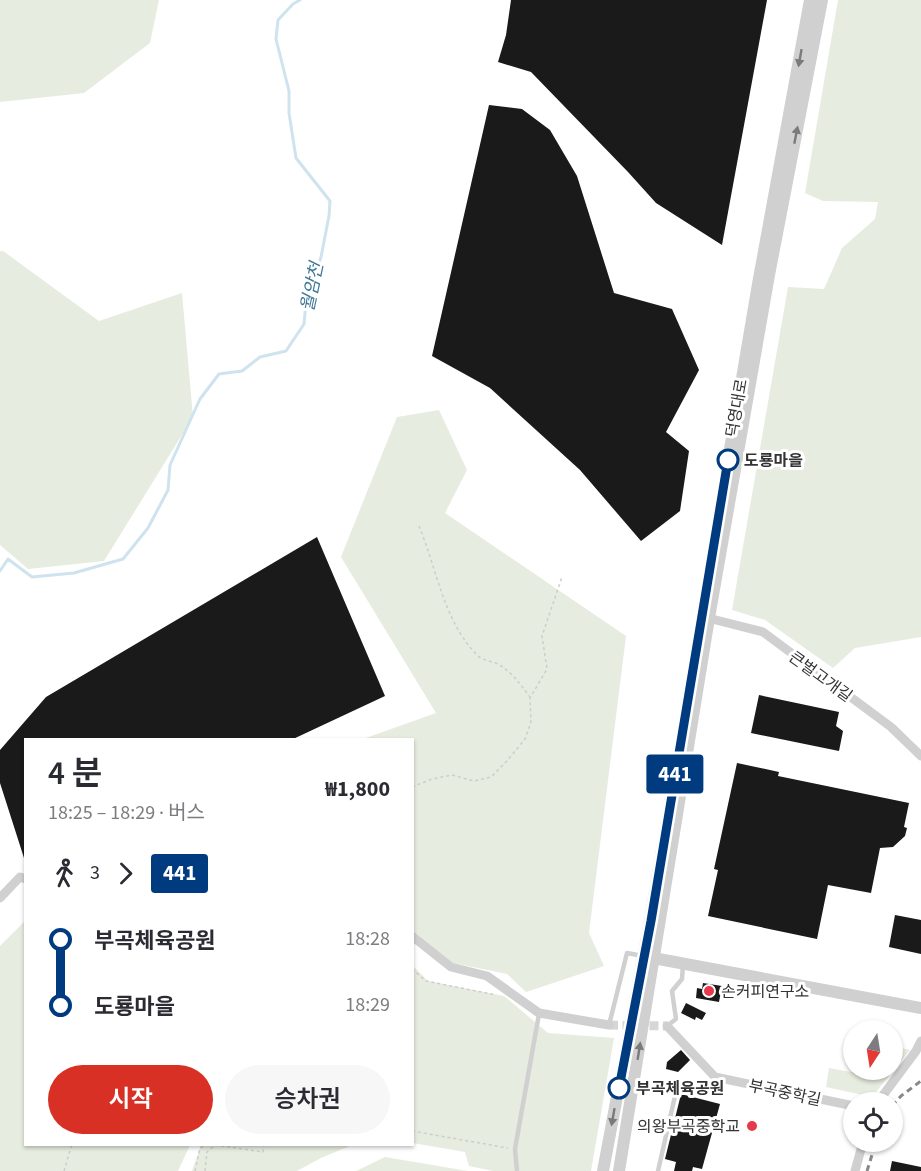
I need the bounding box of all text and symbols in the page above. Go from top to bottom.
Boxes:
one-way arrow [795,48,804,67]
one-way arrow [792,125,801,144]
water label: 월암천 [295,258,330,314]
street label: 덕영대로 [721,377,753,439]
marker: 도룡마을 [717,449,739,471]
place label: 도룡마을 [744,450,803,472]
street label: 큰벌고개길 [784,646,857,707]
text: 4 분 [48,750,102,797]
line badge: 441 [640,754,710,794]
text: 441 [658,759,692,789]
text: ₩1,800 [325,773,390,805]
text: 18:25 – 18:29 · 버스 [48,799,205,827]
icon: walk [48,857,81,890]
icon: forward [109,857,142,890]
text: 441 [163,858,196,888]
text: 3 [90,859,100,887]
text: 부곡체육공원 [94,925,215,957]
text: 18:28 [345,925,390,953]
place label: 손커피연구소 [721,981,809,1003]
marker: 손커피연구소 [702,984,716,998]
text: 도룡마을 [94,991,175,1023]
text: 18:29 [345,991,390,1019]
north arrow [843,1020,903,1080]
map controls [843,1020,903,1152]
one-way arrow [634,1041,643,1060]
button: 시작 [48,1065,213,1134]
button: 승차권 [225,1065,390,1134]
street label: 부곡중학길 [747,1075,823,1111]
marker: 부곡체육공원 [608,1077,630,1099]
place label: 부곡체육공원 [636,1078,724,1100]
button: locate [843,1092,903,1152]
one-way arrow [608,1107,617,1126]
place label: 의왕부곡중학교 [637,1116,740,1138]
marker: 의왕부곡중학교 [745,1119,759,1133]

